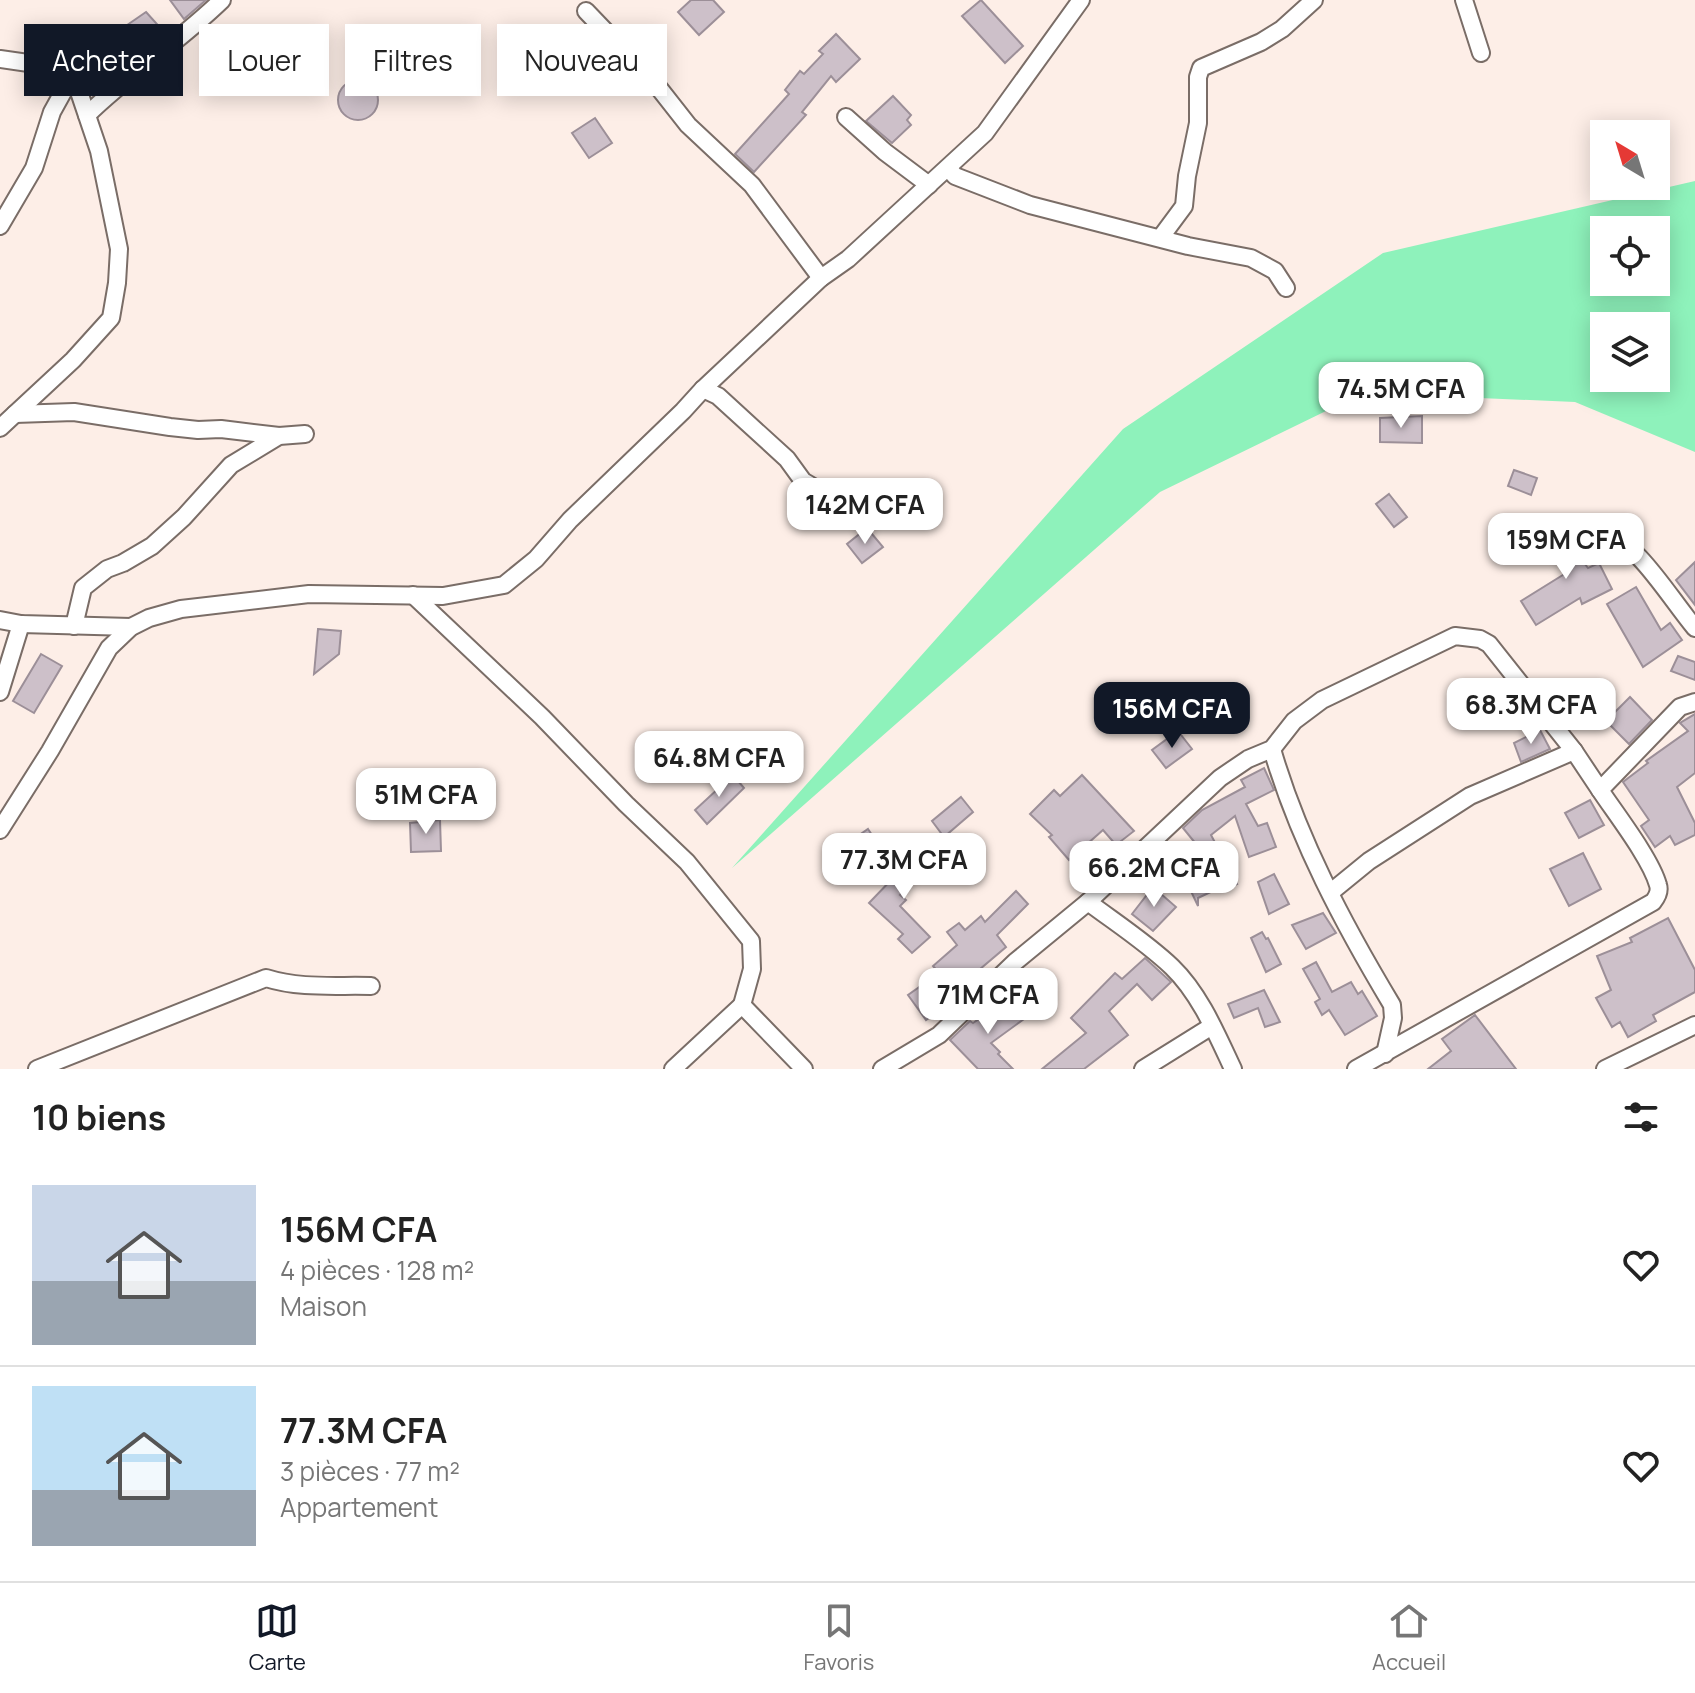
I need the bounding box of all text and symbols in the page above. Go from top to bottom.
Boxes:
chip: Acheter [24,24,183,96]
chip: Louer [199,24,329,96]
chip: Filtres [345,24,481,96]
chip: Nouveau [497,24,667,96]
north arrow [1590,120,1670,200]
map controls [1590,120,1670,392]
button: locate [1590,216,1670,296]
button: layers [1590,312,1670,392]
pin: 74.5M CFA [1309,362,1493,430]
text: 74.5M CFA [1337,370,1465,406]
pin: 142M CFA [782,478,948,546]
text: 142M CFA [805,486,925,522]
pin: 159M CFA [1483,513,1649,581]
text: 159M CFA [1506,521,1626,557]
pin: 68.3M CFA [1439,678,1623,746]
pin: 156M CFA [1089,682,1255,750]
text: 68.3M CFA [1465,686,1597,722]
text: 156M CFA [1112,690,1232,726]
pin: 64.8M CFA [627,731,811,799]
text: 64.8M CFA [653,739,785,775]
pin: 51M CFA [352,768,500,836]
text: 51M CFA [374,776,478,812]
pin: 77.3M CFA [812,833,996,901]
text: 77.3M CFA [840,841,968,877]
pin: 66.2M CFA [1062,841,1246,909]
text: 66.2M CFA [1087,849,1221,885]
pin: 71M CFA [914,968,1062,1036]
text: 71M CFA [937,976,1039,1012]
text: 10 biens [32,1094,166,1140]
icon: filters [1619,1095,1663,1139]
text: 156M CFA [280,1206,437,1252]
icon: home [96,1217,192,1313]
icon: heart [1619,1243,1663,1287]
text: 4 pièces · 128 m² [280,1252,474,1288]
text: Maison [280,1288,367,1324]
text: 77.3M CFA [280,1407,447,1453]
icon: home [96,1418,192,1514]
icon: heart [1619,1444,1663,1488]
text: 3 pièces · 77 m² [280,1453,460,1489]
text: Appartement [280,1489,438,1525]
tab: Carte [249,1599,306,1677]
tab: Favoris [804,1599,874,1677]
tab: Accueil [1372,1599,1446,1677]

